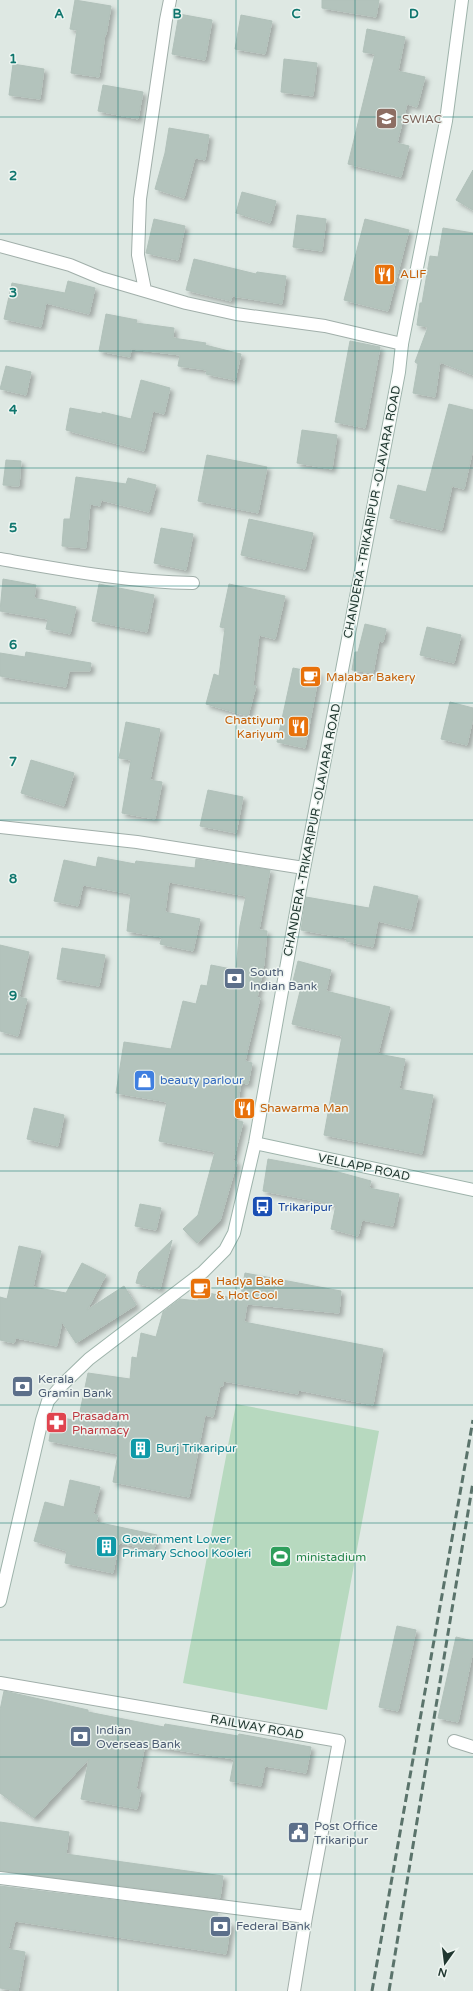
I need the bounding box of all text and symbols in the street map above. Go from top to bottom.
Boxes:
text: A [54,6,64,22]
text: B [172,6,182,22]
text: C [291,6,301,22]
text: D [409,6,419,22]
text: 1 [9,51,17,67]
school or university icon: SWIAC [373,106,399,132]
place label: SWIAC [402,112,442,126]
text: 2 [9,168,17,184]
restaurant icon: ALIF [371,261,397,287]
place label: ALIF [400,267,427,281]
text: 3 [9,285,17,301]
street label: CHANDERA -TRIKARIPUR -OLAVARA ROAD [341,384,403,640]
text: 4 [9,402,18,418]
text: 5 [9,520,17,536]
text: 6 [9,637,17,653]
cafe icon: Malabar Bakery [297,664,323,690]
place label: Malabar Bakery [326,670,416,684]
street label: CHANDERA -TRIKARIPUR -OLAVARA ROAD [281,702,343,958]
place label: Chattiyum Kariyum [225,713,284,741]
restaurant icon: Chattiyum Kariyum [286,714,312,740]
text: 7 [9,754,17,770]
text: 8 [9,871,17,887]
place label: South Indian Bank [250,965,318,993]
bank icon: South Indian Bank [222,966,248,992]
text: 9 [9,988,17,1004]
shop icon: beauty parlour [132,1067,158,1093]
place label: beauty parlour [160,1073,244,1087]
restaurant icon: Shawarma Man [232,1095,258,1121]
place label: Shawarma Man [260,1101,349,1115]
street label: VELLAPP ROAD [317,1150,411,1184]
bus stop icon: Trikaripur [249,1194,275,1220]
place label: Trikaripur [278,1200,333,1214]
place label: Hadya Bake & Hot Cool [216,1274,284,1302]
cafe icon: Hadya Bake & Hot Cool [188,1275,214,1301]
place label: Kerala Gramin Bank [38,1372,112,1400]
bank icon: Kerala Gramin Bank [10,1373,36,1399]
place label: Prasadam Pharmacy [72,1409,130,1437]
pharmacy icon: Prasadam Pharmacy [43,1410,69,1436]
building icon: Burj Trikaripur [128,1435,154,1461]
place label: Burj Trikaripur [156,1441,237,1455]
place label: Government Lower Primary School Kooleri [122,1532,251,1560]
building icon: Government Lower Primary School Kooleri [94,1533,120,1559]
sports icon: ministadium [268,1544,294,1570]
place label: ministadium [296,1550,366,1564]
street label: RAILWAY ROAD [209,1712,305,1742]
place label: Indian Overseas Bank [96,1723,181,1751]
bank icon: Indian Overseas Bank [67,1724,93,1750]
place label: Post Office Trikaripur [314,1819,378,1847]
public building icon: Post Office Trikaripur [286,1820,312,1846]
bank icon: Federal Bank [207,1913,233,1939]
place label: Federal Bank [236,1919,311,1933]
north arrow [425,1943,465,1983]
text: N [437,1965,449,1980]

